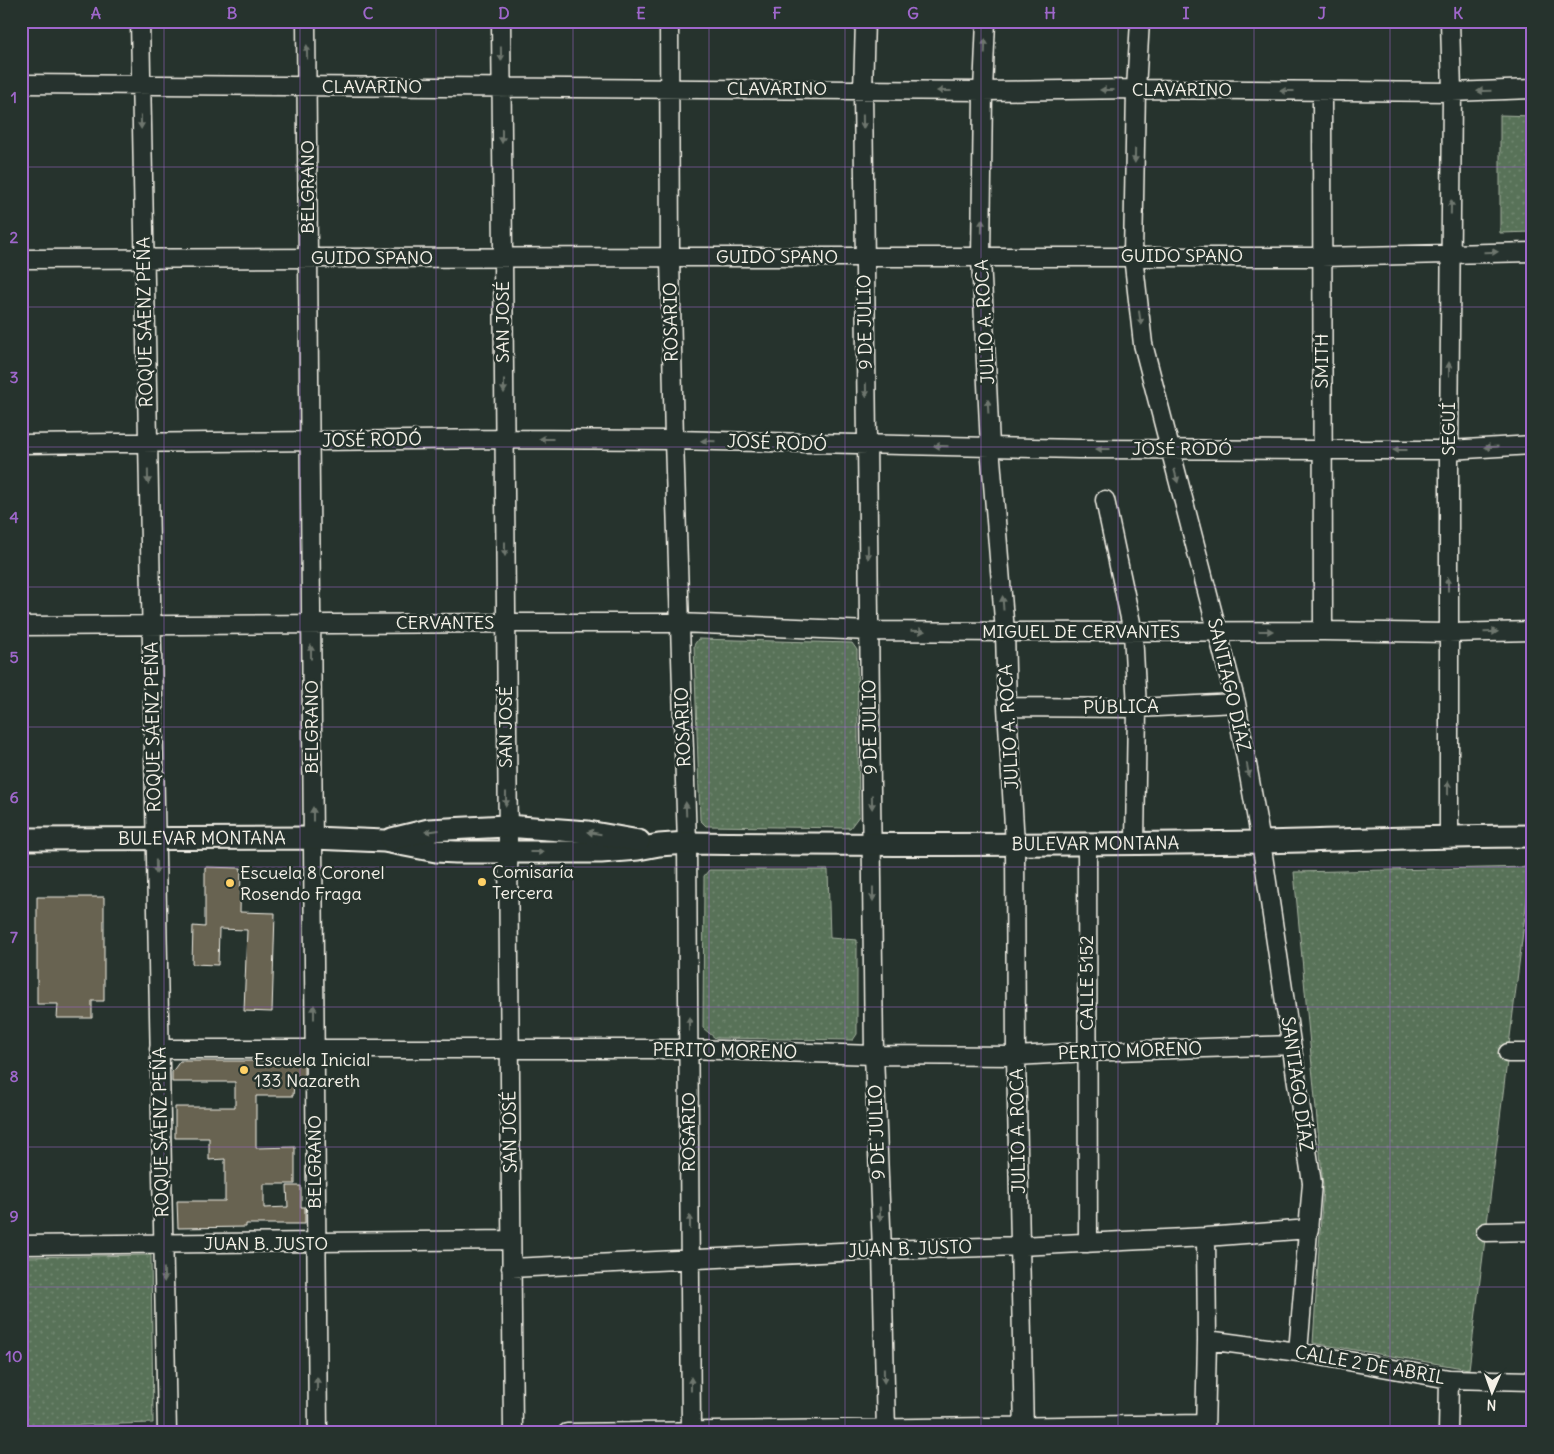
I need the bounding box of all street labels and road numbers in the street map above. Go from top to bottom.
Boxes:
street label: CLAVARINO [322,75,422,98]
street label: CLAVARINO [727,77,827,100]
street label: CLAVARINO [1132,78,1232,101]
street label: BELGRANO [296,140,319,234]
street label: ROQUE SÁENZ PEÑA [132,237,157,407]
street label: GUIDO SPANO [1121,244,1243,267]
street label: GUIDO SPANO [716,245,838,268]
street label: GUIDO SPANO [311,246,433,269]
street label: JULIO A. ROCA [970,259,999,385]
street label: 9 DE JULIO [852,274,877,370]
street label: SAN JOSÉ [491,281,514,363]
street label: ROSARIO [658,282,683,362]
street label: SMITH [1310,334,1333,388]
street label: SEGUÍ [1437,402,1460,456]
street label: JOSÉ RODÓ [322,427,422,452]
street label: JOSÉ RODÓ [727,429,827,456]
street label: JOSÉ RODÓ [1132,437,1232,460]
street label: CERVANTES [396,611,494,634]
street label: SANTIAGO DÍAZ [1203,616,1256,754]
street label: MIGUEL DE CERVANTES [982,620,1180,643]
street label: ROQUE SÁENZ PEÑA [140,642,165,812]
street label: JULIO A. ROCA [994,664,1023,790]
street label: 9 DE JULIO [857,679,882,775]
street label: BELGRANO [300,680,323,774]
street label: SAN JOSÉ [494,686,517,768]
street label: ROSARIO [670,687,695,767]
street label: PÚBLICA [1083,694,1159,719]
street label: BULEVAR MONTANA [118,826,286,850]
street label: BULEVAR MONTANA [1011,831,1179,855]
street label: CALLE 5152 [1075,935,1098,1031]
street label: SANTIAGO DÍAZ [1277,1015,1318,1153]
street label: PERITO MORENO [1057,1036,1203,1065]
street label: PERITO MORENO [652,1038,798,1063]
street label: ROQUE SÁENZ PEÑA [148,1047,173,1217]
street label: JULIO A. ROCA [1005,1068,1030,1194]
street label: 9 DE JULIO [863,1084,890,1180]
street label: SAN JOSÉ [497,1091,522,1173]
street label: ROSARIO [677,1092,700,1172]
street label: BELGRANO [303,1115,326,1209]
street label: JUAN B. JUSTO [204,1232,328,1255]
street label: JUAN B. JUSTO [847,1235,973,1262]
street label: CALLE 2 DE ABRIL [1293,1340,1447,1389]

